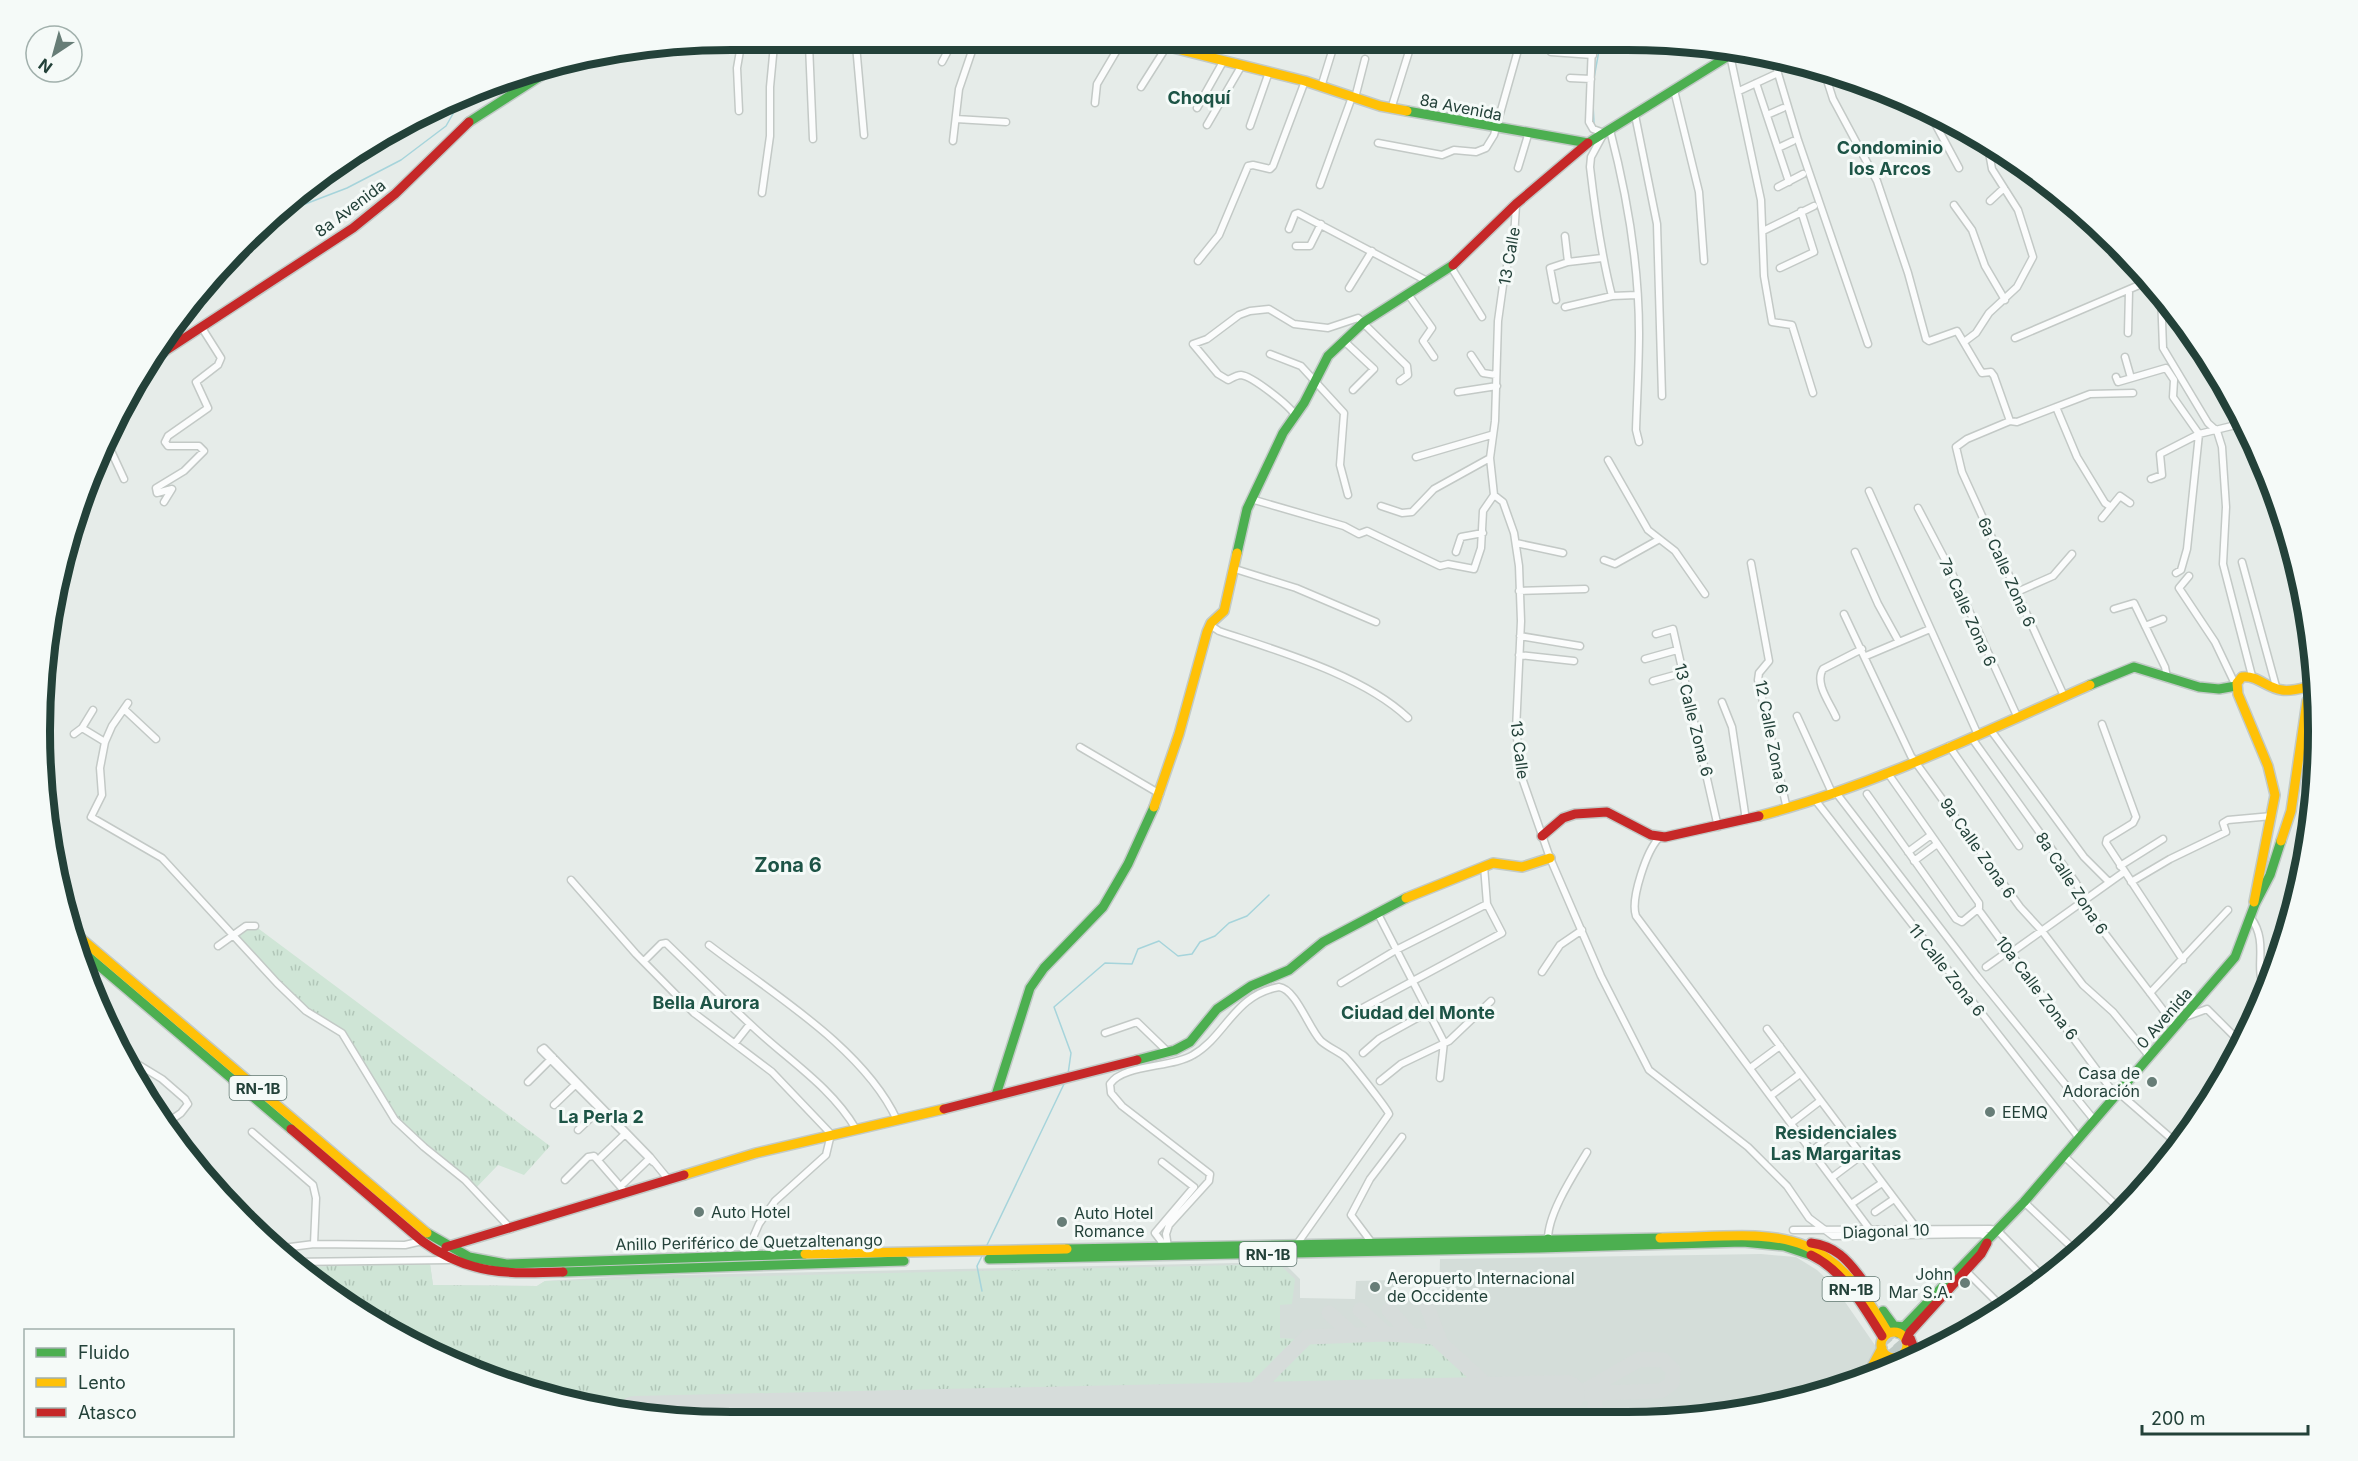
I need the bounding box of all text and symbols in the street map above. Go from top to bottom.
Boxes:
north arrow [24,24,84,84]
text: N [34,54,56,78]
district label: Choquí [1168,87,1232,108]
street label: 8a Avenida [1418,89,1504,125]
district label: Condominio los Arcos [1837,137,1943,179]
street label: 8a Avenida [311,175,389,241]
street label: 13 Calle [1494,225,1524,287]
street label: 6a Calle Zona 6 [1974,514,2040,630]
street label: 7a Calle Zona 6 [1935,555,2001,669]
street label: 13 Calle Zona 6 [1670,661,1718,779]
street label: 12 Calle Zona 6 [1751,678,1793,796]
street label: 13 Calle [1507,720,1533,780]
street label: 9a Calle Zona 6 [1936,794,2020,902]
street label: 8a Calle Zona 6 [2031,828,2113,938]
district label: Zona 6 [754,853,822,877]
street label: 11 Calle Zona 6 [1905,920,1989,1020]
street label: 10a Calle Zona 6 [1991,932,2083,1044]
street label: 0 Avenida [2132,983,2196,1053]
district label: Bella Aurora [652,992,760,1013]
district label: Ciudad del Monte [1341,1002,1495,1023]
place label: Casa de Adoración [2063,1063,2140,1101]
marker: Casa de Adoración [2145,1075,2159,1089]
road number: RN-1B [230,1076,286,1100]
place label: EEMQ [2002,1102,2048,1122]
marker: EEMQ [1983,1105,1997,1119]
district label: La Perla 2 [558,1106,644,1127]
district label: Residenciales Las Margaritas [1771,1122,1901,1164]
place label: Auto Hotel [711,1202,790,1222]
place label: Auto Hotel Romance [1074,1203,1153,1241]
marker: Auto Hotel [692,1205,706,1219]
marker: Auto Hotel Romance [1055,1215,1069,1229]
street label: Diagonal 10 [1842,1219,1930,1243]
street label: Anillo Periférico de Quetzaltenango [615,1230,883,1254]
road number: RN-1B [1240,1242,1296,1266]
place label: John Mar S.A. [1889,1264,1953,1302]
place label: Aeropuerto Internacional de Occidente [1387,1268,1575,1306]
marker: John Mar S.A. [1958,1276,1972,1290]
road number: RN-1B [1822,1277,1880,1301]
marker: Aeropuerto Internacional de Occidente [1368,1280,1382,1294]
legend [24,1329,234,1437]
text: Fluido [78,1342,130,1363]
text: Lento [78,1372,126,1393]
scale bar [2142,1398,2308,1436]
text: Atasco [78,1402,137,1423]
text: 200 m [2151,1408,2206,1429]

